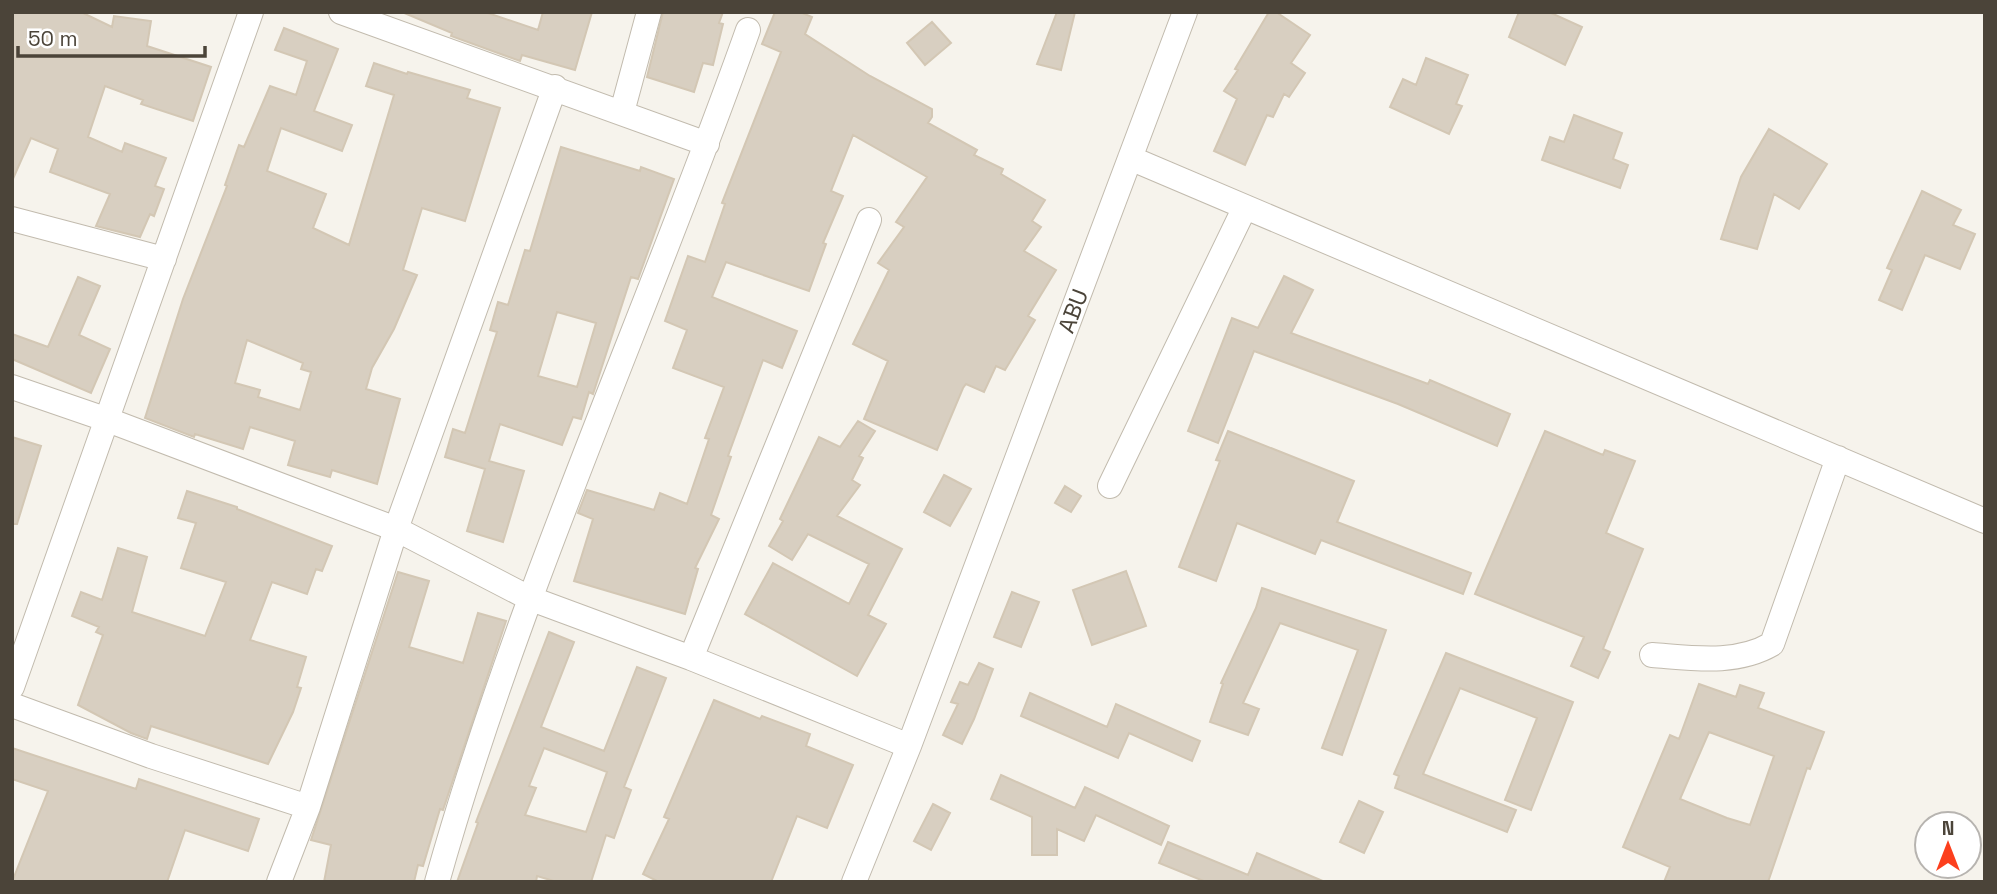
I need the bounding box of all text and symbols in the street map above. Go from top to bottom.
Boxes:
scale bar [18,14,205,58]
text: 50 m [28,25,78,52]
street label: ABU [1051,285,1095,337]
north arrow [1913,810,1983,880]
text: N [1942,816,1954,841]

